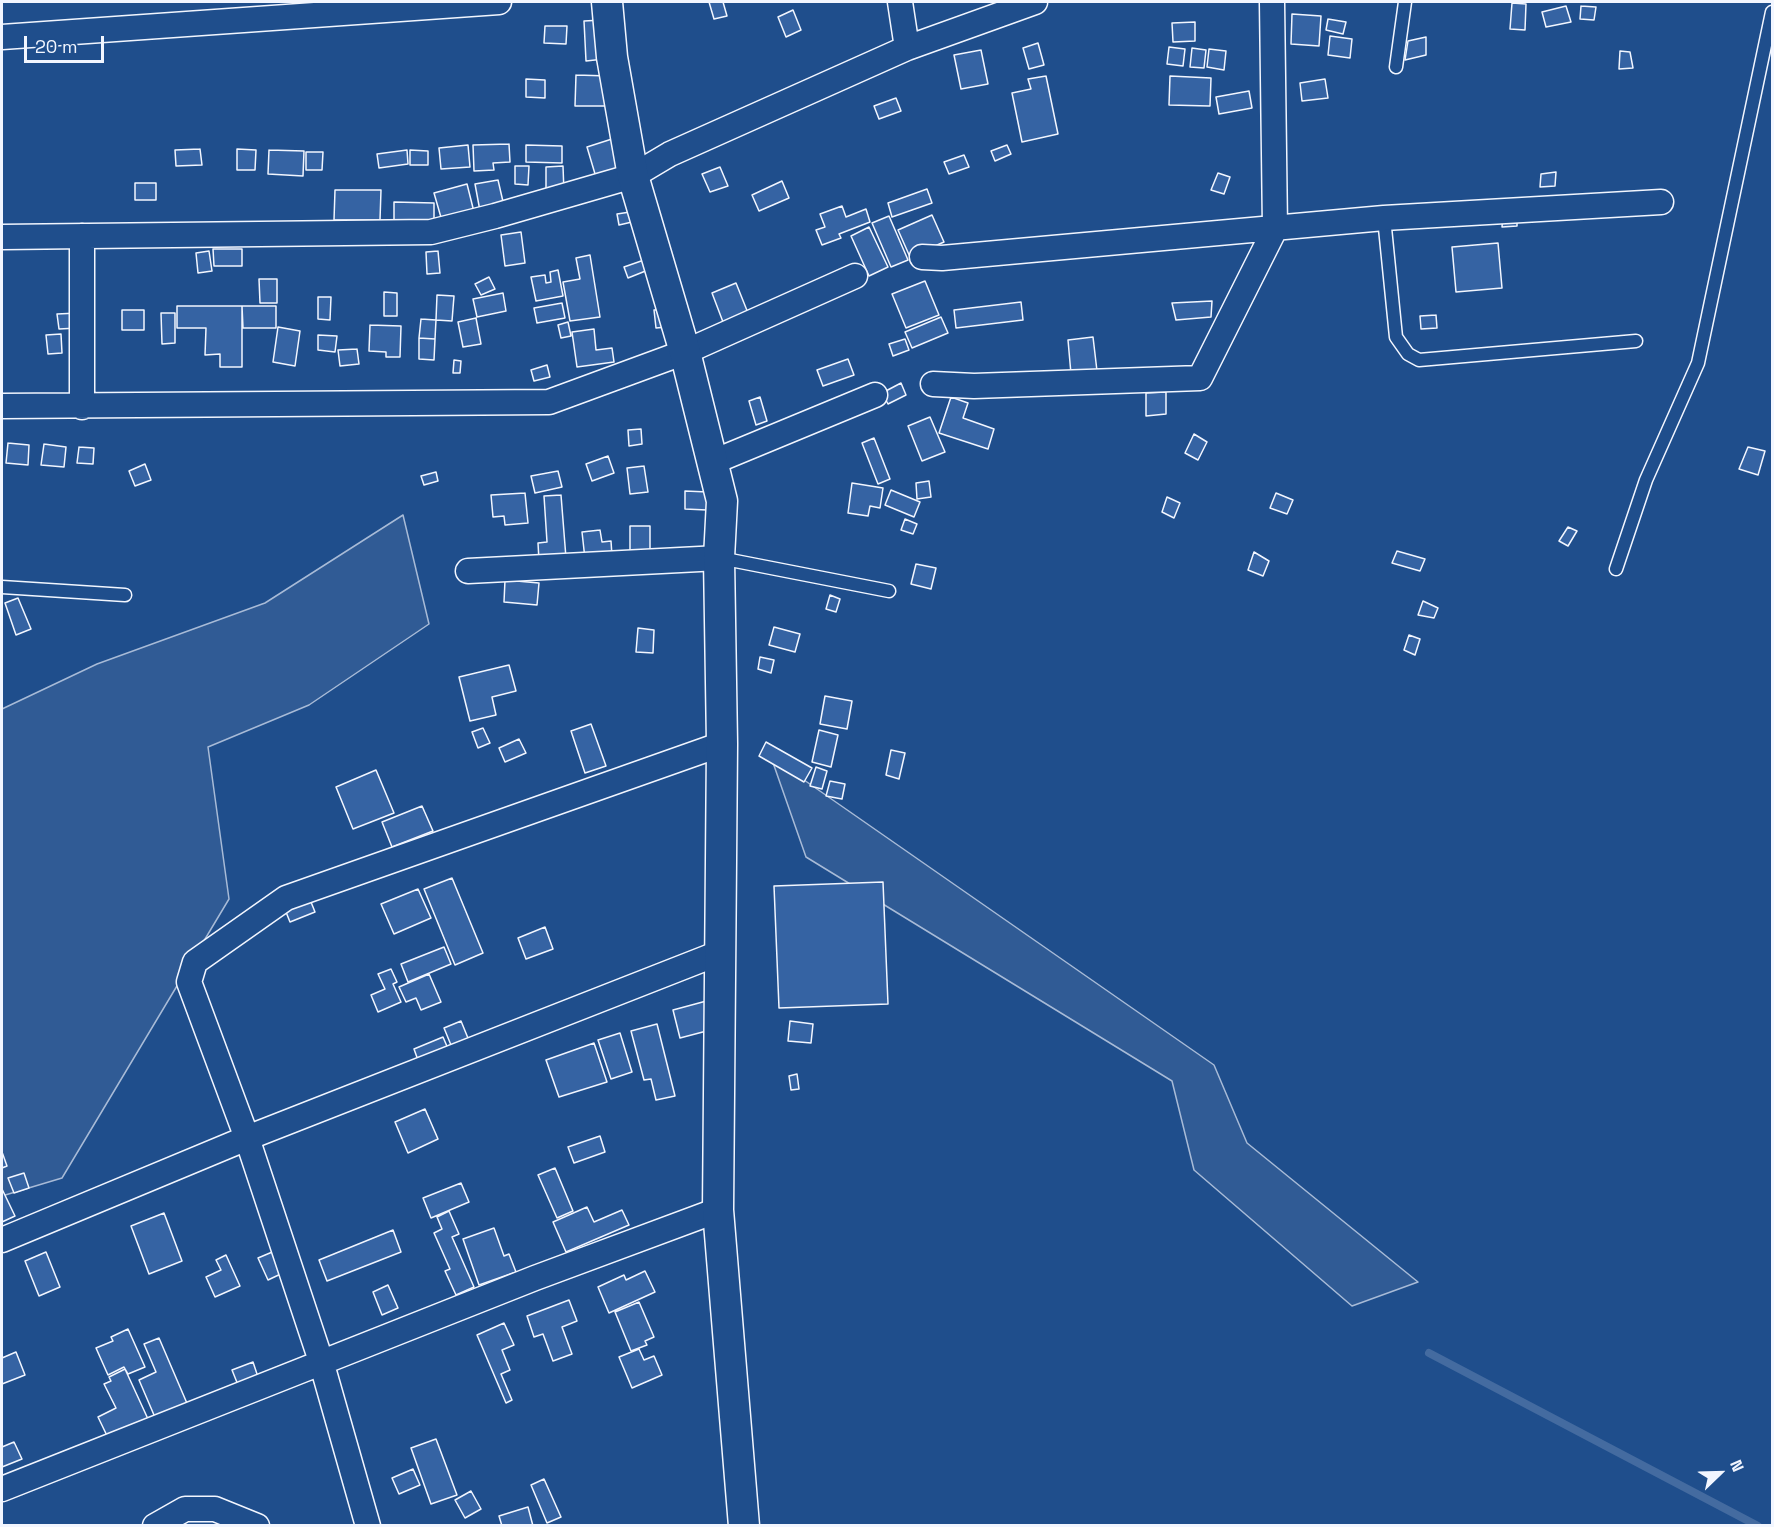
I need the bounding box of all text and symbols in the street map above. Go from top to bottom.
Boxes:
scale bar [27,24,106,62]
text: 20 m [35,35,78,58]
north arrow [1690,1443,1750,1503]
text: N [1725,1457,1749,1475]

